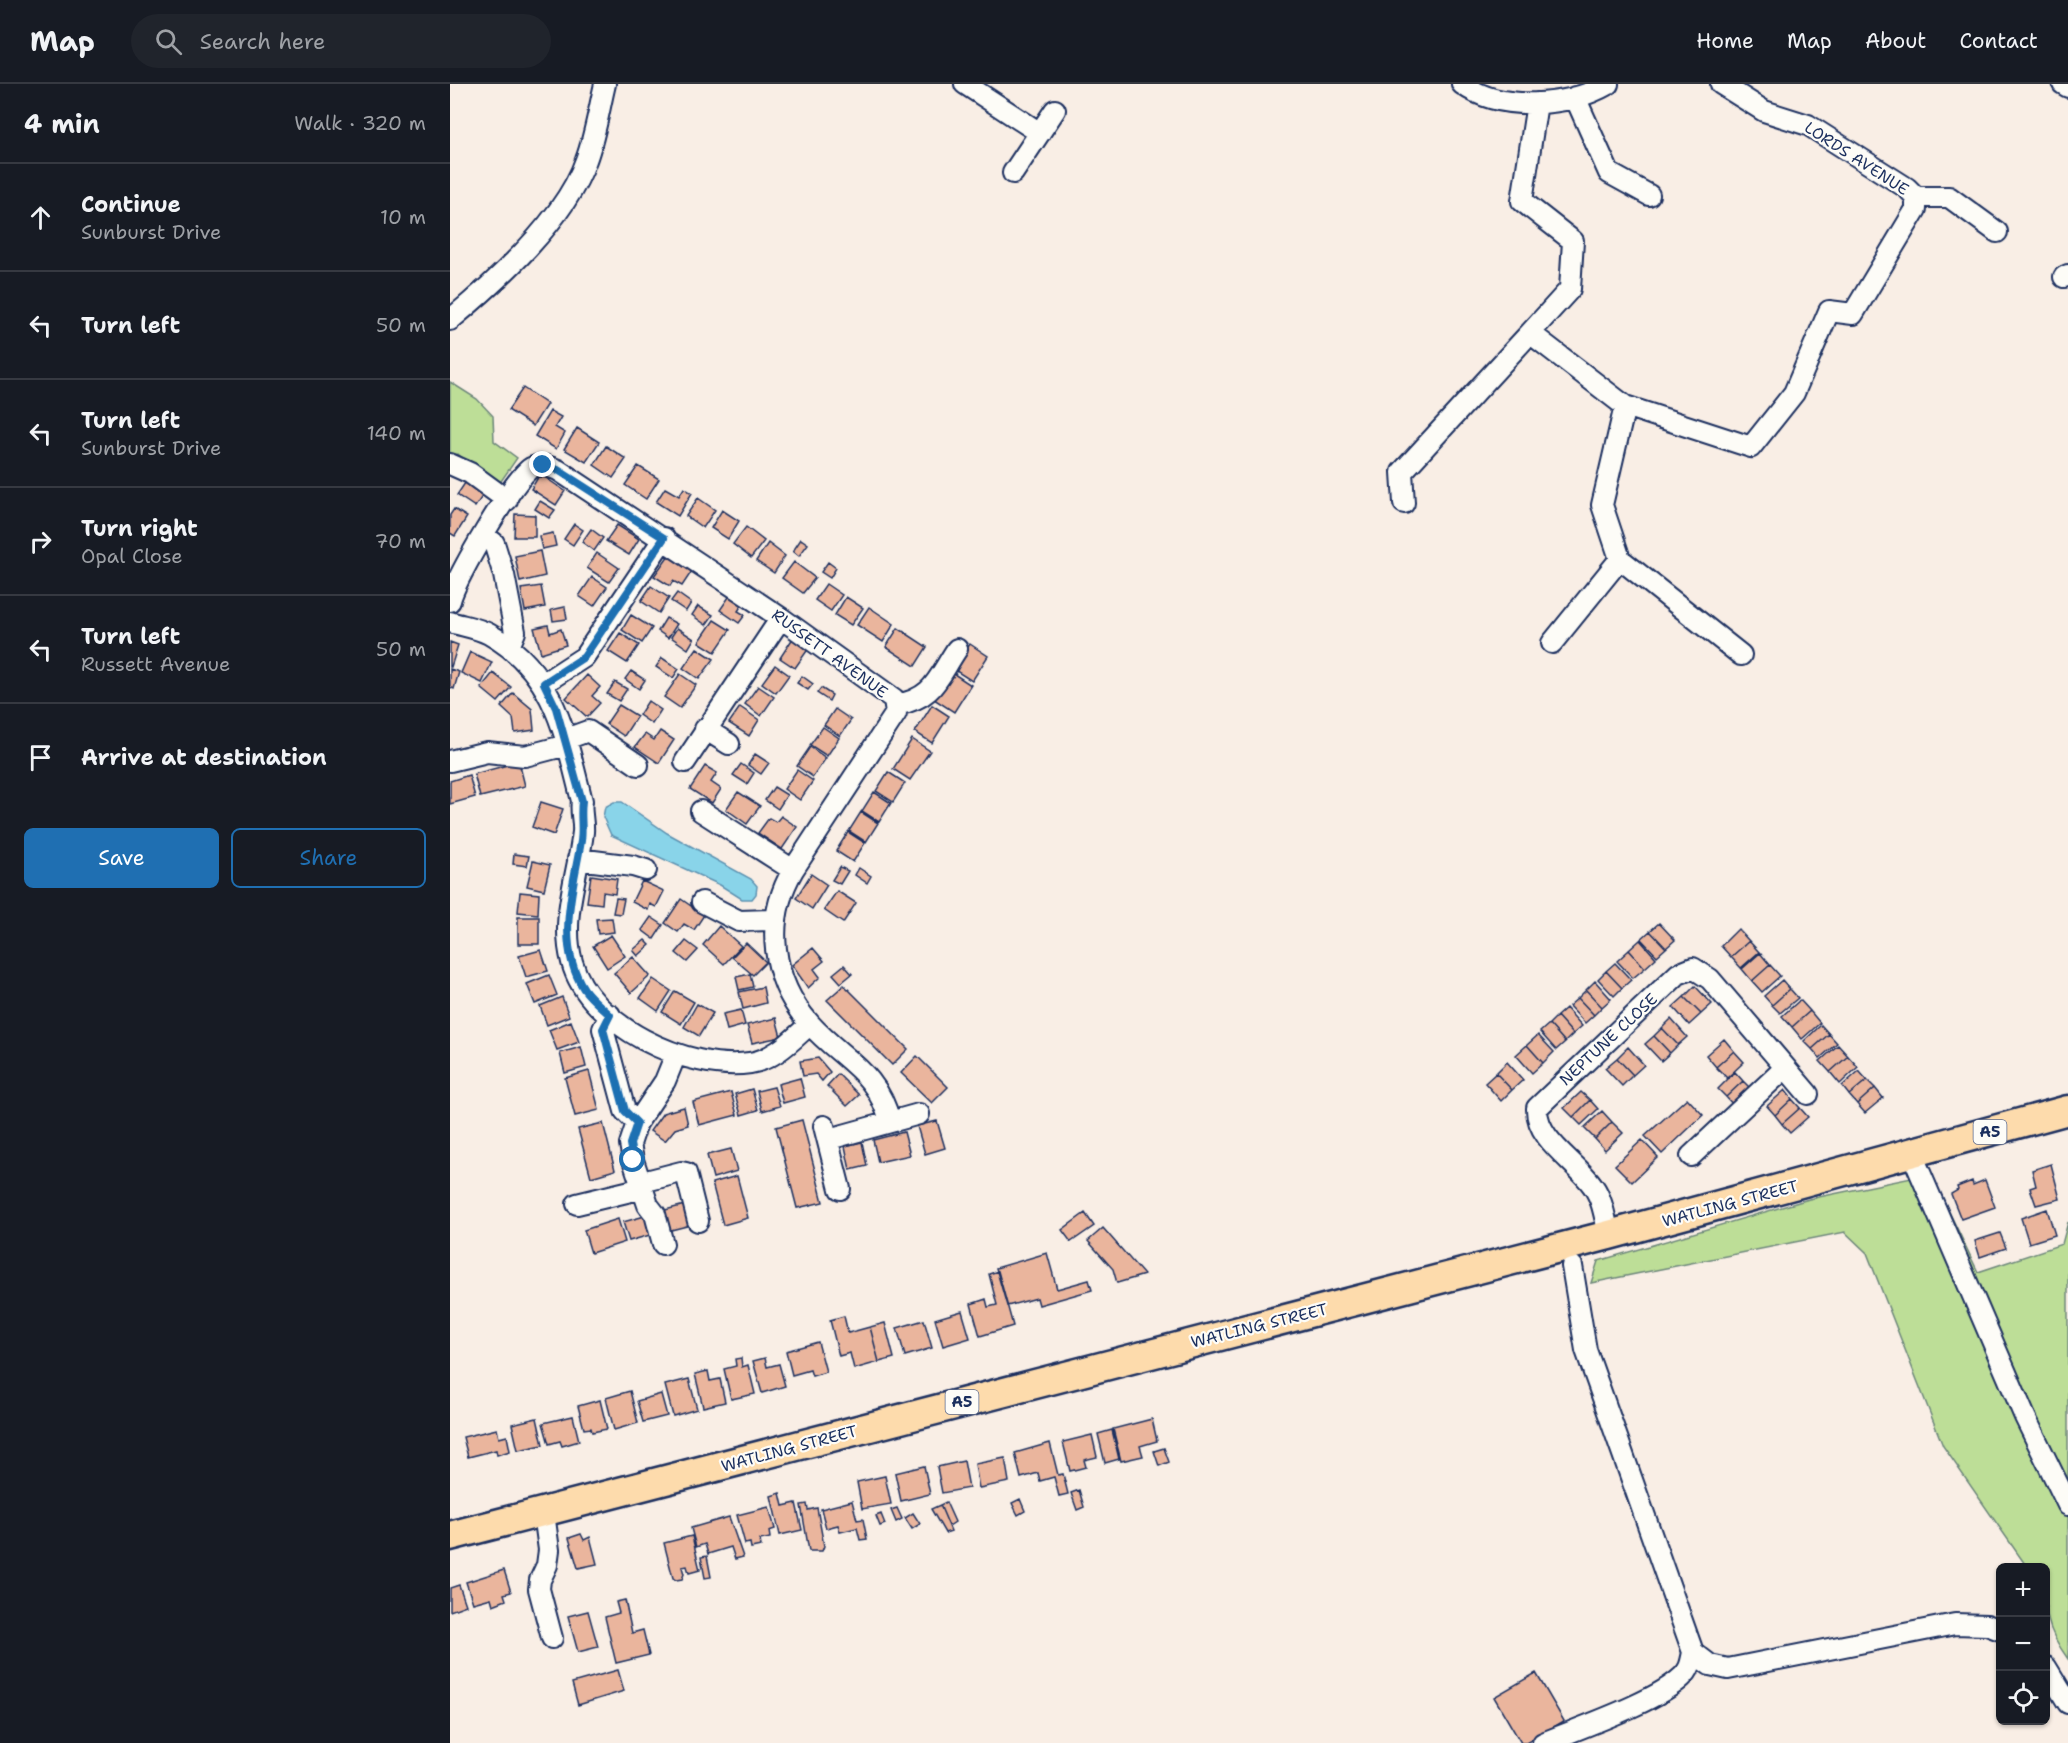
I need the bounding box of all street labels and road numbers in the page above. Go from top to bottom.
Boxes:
street label: LORDS AVENUE [1801,117,1913,200]
street label: RUSSETT AVENUE [767,604,892,703]
street label: NEPTUNE CLOSE [1555,989,1662,1090]
road number: A5 [1974,1120,2006,1144]
street label: WATLING STREET [1660,1175,1801,1232]
street label: WATLING STREET [1189,1298,1330,1353]
road number: A5 [946,1390,978,1414]
street label: WATLING STREET [719,1420,860,1477]

